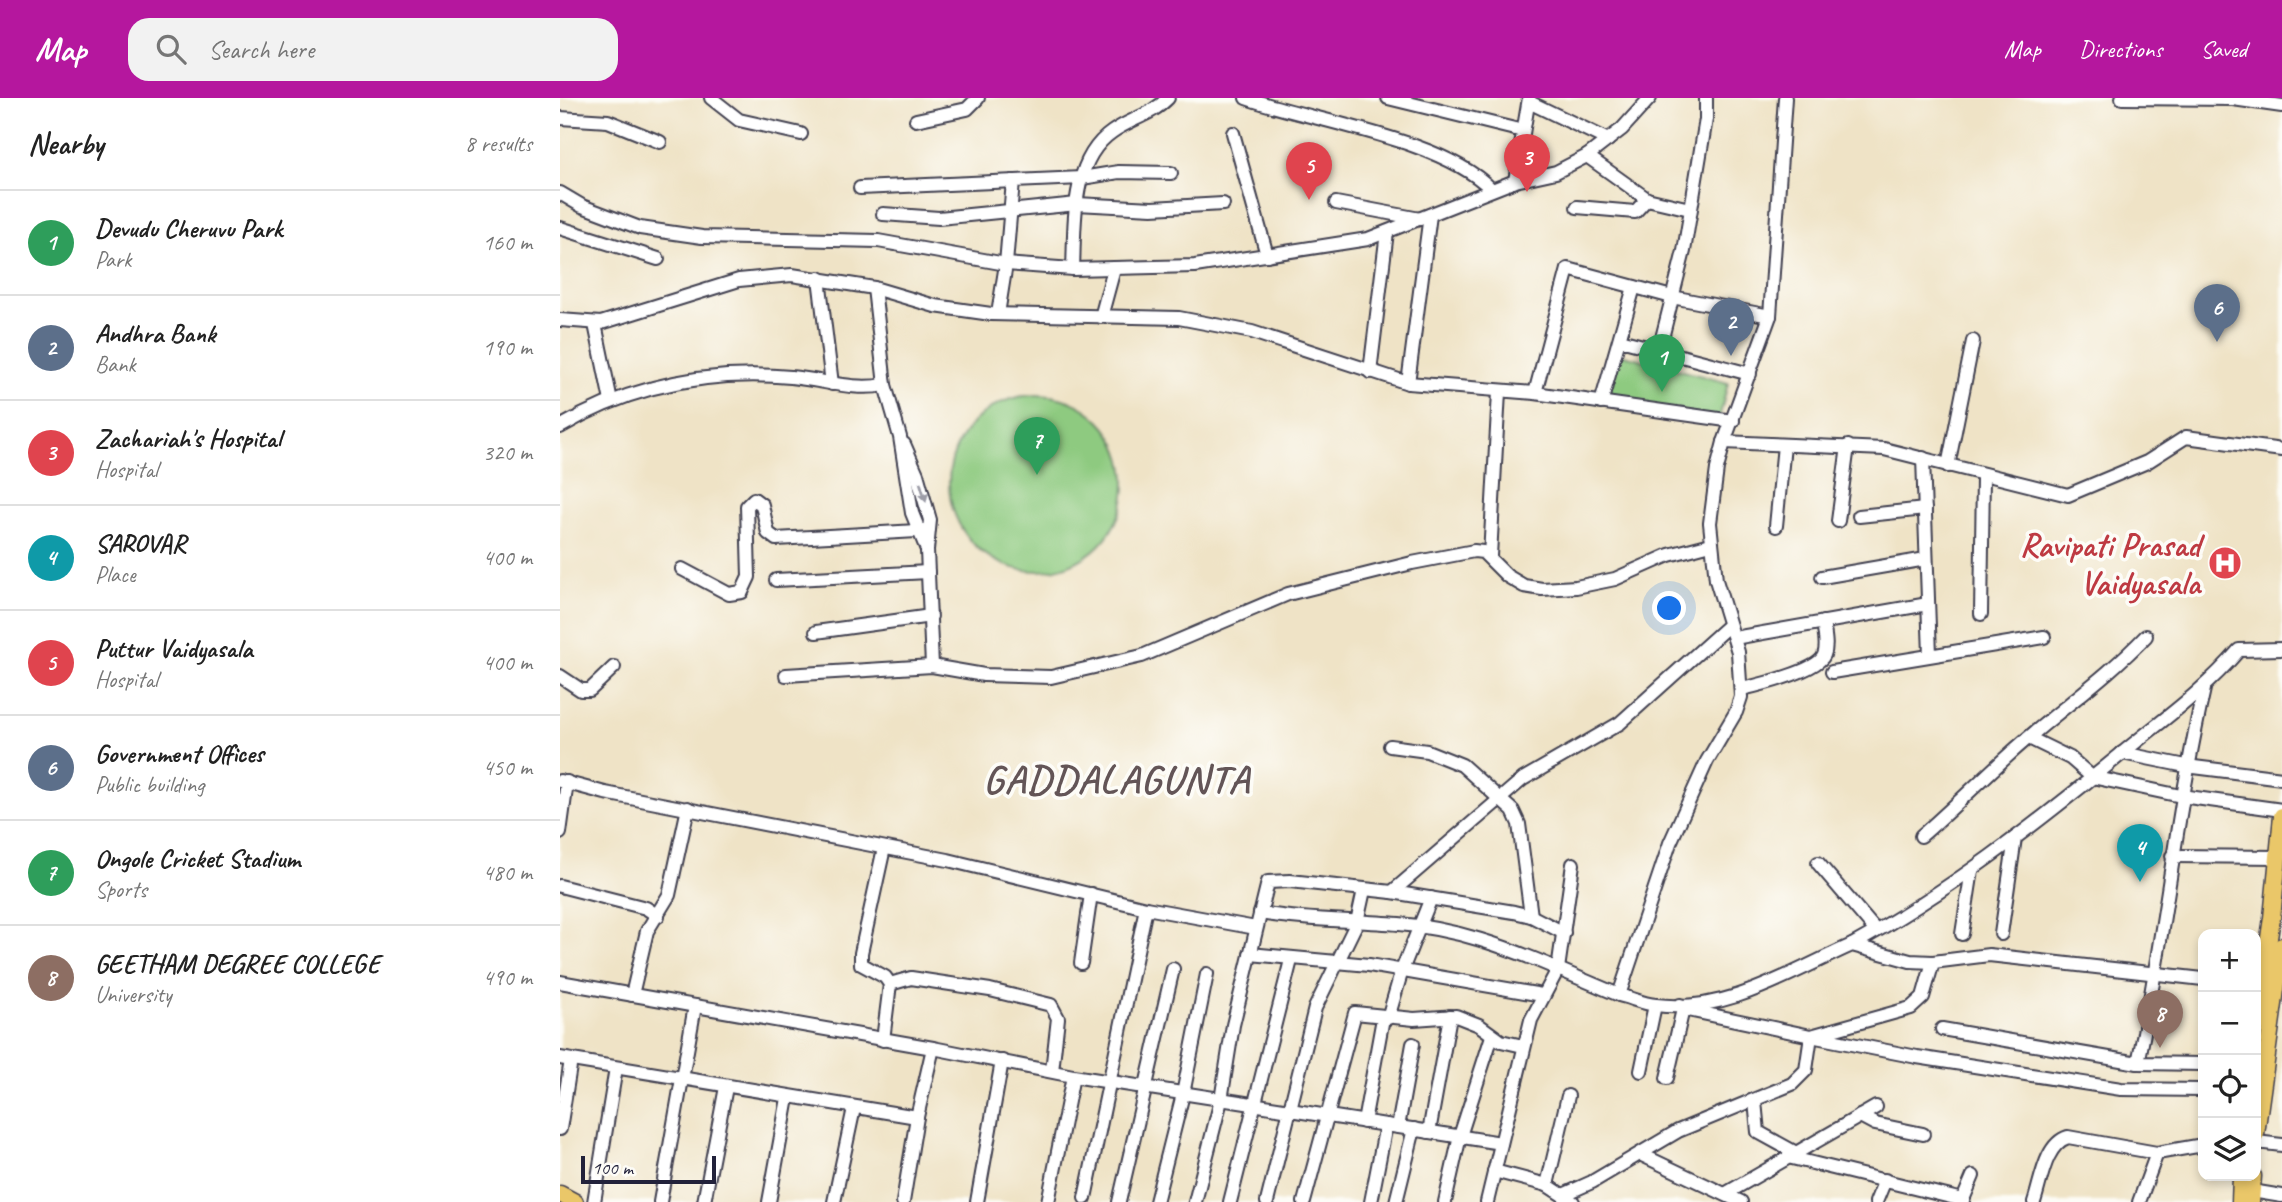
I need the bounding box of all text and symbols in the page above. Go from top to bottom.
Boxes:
search box [128,18,618,81]
text: Map [35,28,86,70]
icon: search [152,30,190,68]
text: Search here [208,33,314,66]
text: Map [2004,34,2041,64]
text: Directions [2079,34,2162,64]
text: Saved [2200,34,2247,64]
text: Nearby [28,125,104,163]
text: 8 results [465,129,532,158]
pin: 3 [1504,134,1550,192]
pin: 5 [1286,142,1332,200]
text: Devudu Cheruvu Park [95,212,282,245]
text: 1 [46,228,56,257]
text: 160 m [483,228,532,257]
text: Park [95,245,131,274]
pin: 6 [2194,284,2240,342]
pin: 2 [1708,298,1754,356]
text: Andhra Bank [95,317,215,350]
text: 2 [46,333,56,362]
text: 190 m [483,333,532,362]
pin: 1 [1639,334,1685,392]
text: Bank [95,350,136,379]
pin: 7 [1014,417,1060,475]
text: Zachariah's Hospital [95,422,281,455]
text: 3 [46,438,56,467]
text: 320 m [483,438,532,467]
text: Hospital [95,455,158,484]
one-way arrow [919,482,929,503]
place label: Ravipati Prasad Vaidyasala [2020,524,2206,604]
text: SAROVAR [95,527,186,560]
text: 4 [46,543,56,572]
text: 400 m [483,543,532,572]
hospital icon: Ravipati Prasad Vaidyasala [2206,544,2244,582]
text: Place [95,560,135,589]
your location [1652,591,1686,625]
text: Puttur Vaidyasala [95,632,253,665]
text: 5 [46,648,56,677]
text: 400 m [483,648,532,677]
text: Hospital [95,665,158,694]
text: Government Offices [95,737,264,770]
text: 6 [46,753,56,782]
text: 450 m [483,753,532,782]
district label: GADDALAGUNTA [983,754,1251,804]
text: Public building [95,770,204,799]
pin: 4 [2117,824,2163,882]
text: Ongole Cricket Stadium [95,842,300,875]
text: 7 [46,858,56,887]
text: 480 m [483,858,532,887]
text: Sports [95,875,147,904]
map controls [2198,929,2261,1181]
button: + [2198,929,2261,992]
text: GEETHAM DEGREE COLLEGE [95,947,380,980]
text: 8 [46,963,56,992]
text: 490 m [483,963,532,992]
text: University [95,980,172,1009]
pin: 8 [2137,990,2183,1048]
button: − [2198,992,2261,1055]
button: locate [2198,1055,2261,1118]
button: layers [2198,1118,2261,1181]
scale bar [581,1153,716,1185]
text: 100 m [592,1156,633,1180]

